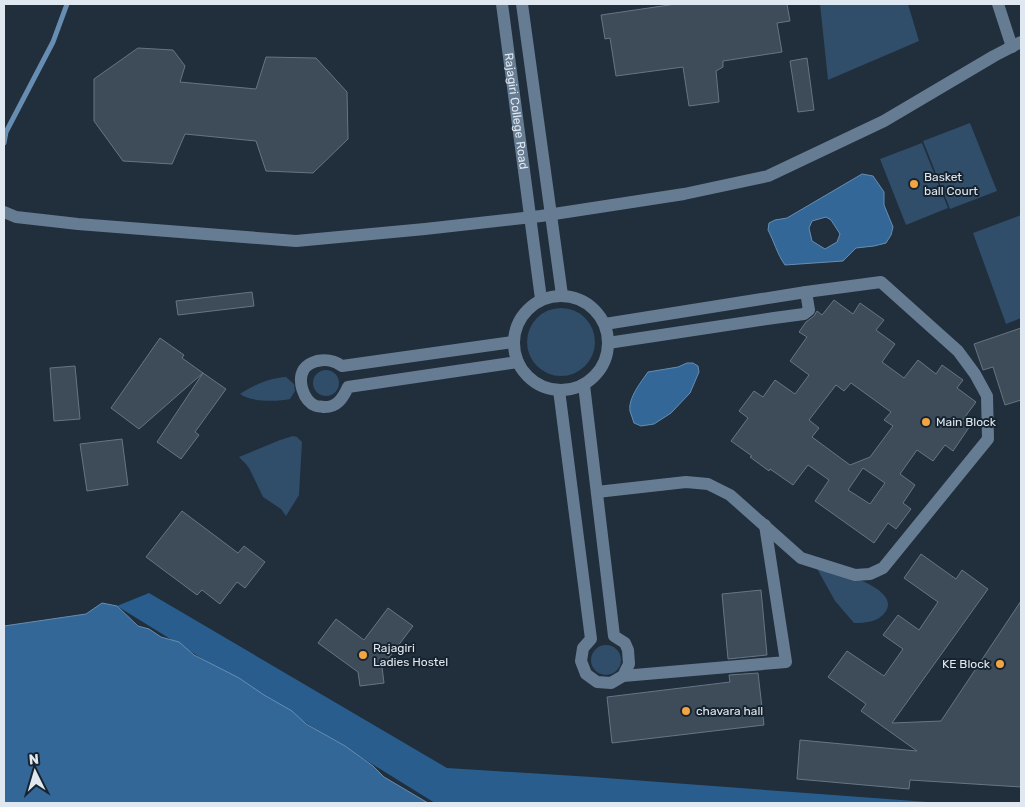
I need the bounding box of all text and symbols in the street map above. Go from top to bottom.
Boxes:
street label: Rajagiri College Road [502,52,531,170]
place label: Basket ball Court [924,170,978,198]
marker: Basket ball Court [908,178,920,190]
place label: Main Block [936,415,997,429]
marker: Main Block [920,416,932,428]
place label: Rajagiri Ladies Hostel [373,641,448,669]
marker: Rajagiri Ladies Hostel [357,649,369,661]
place label: KE Block [942,657,991,671]
marker: KE Block [994,658,1006,670]
place label: chavara hall [696,704,763,718]
marker: chavara hall [680,705,692,717]
north arrow [10,747,60,797]
text: N [28,751,40,768]

